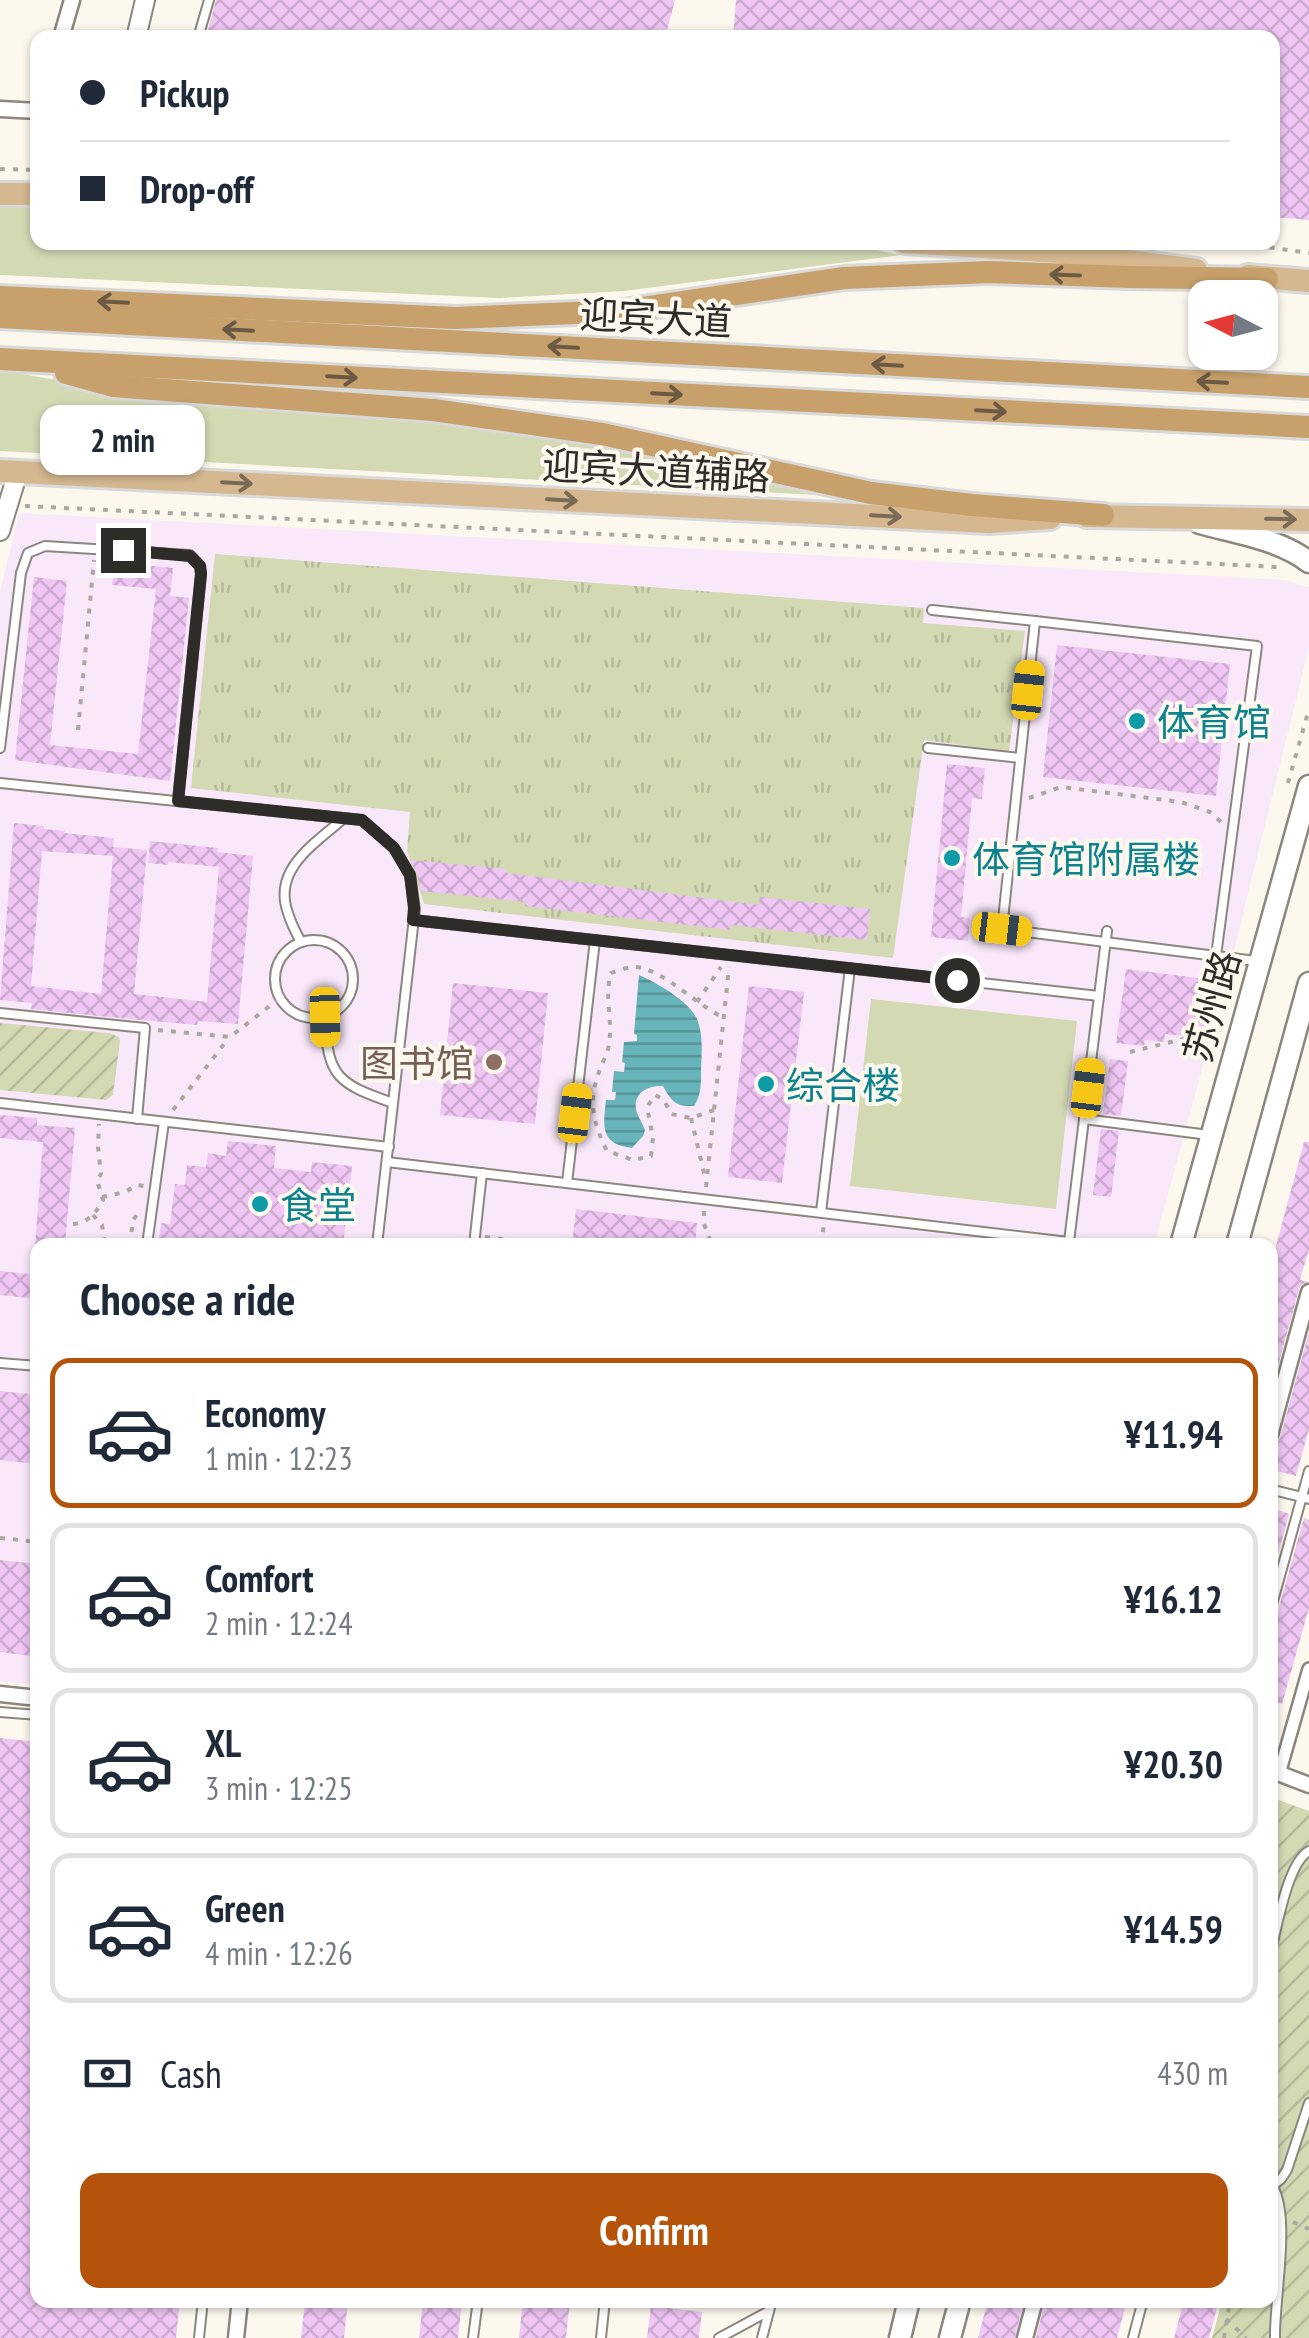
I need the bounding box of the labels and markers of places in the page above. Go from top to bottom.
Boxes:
place label: 体育馆 [1157,697,1271,746]
marker: 体育馆 [1126,710,1148,732]
place label: 体育馆附属楼 [972,834,1200,883]
marker: 体育馆附属楼 [941,847,963,869]
place label: 图书馆 [360,1038,474,1087]
marker: 图书馆 [483,1051,505,1073]
place label: 综合楼 [786,1060,900,1109]
marker: 综合楼 [755,1073,777,1095]
place label: 食堂 [280,1180,356,1229]
marker: 食堂 [249,1193,271,1215]

